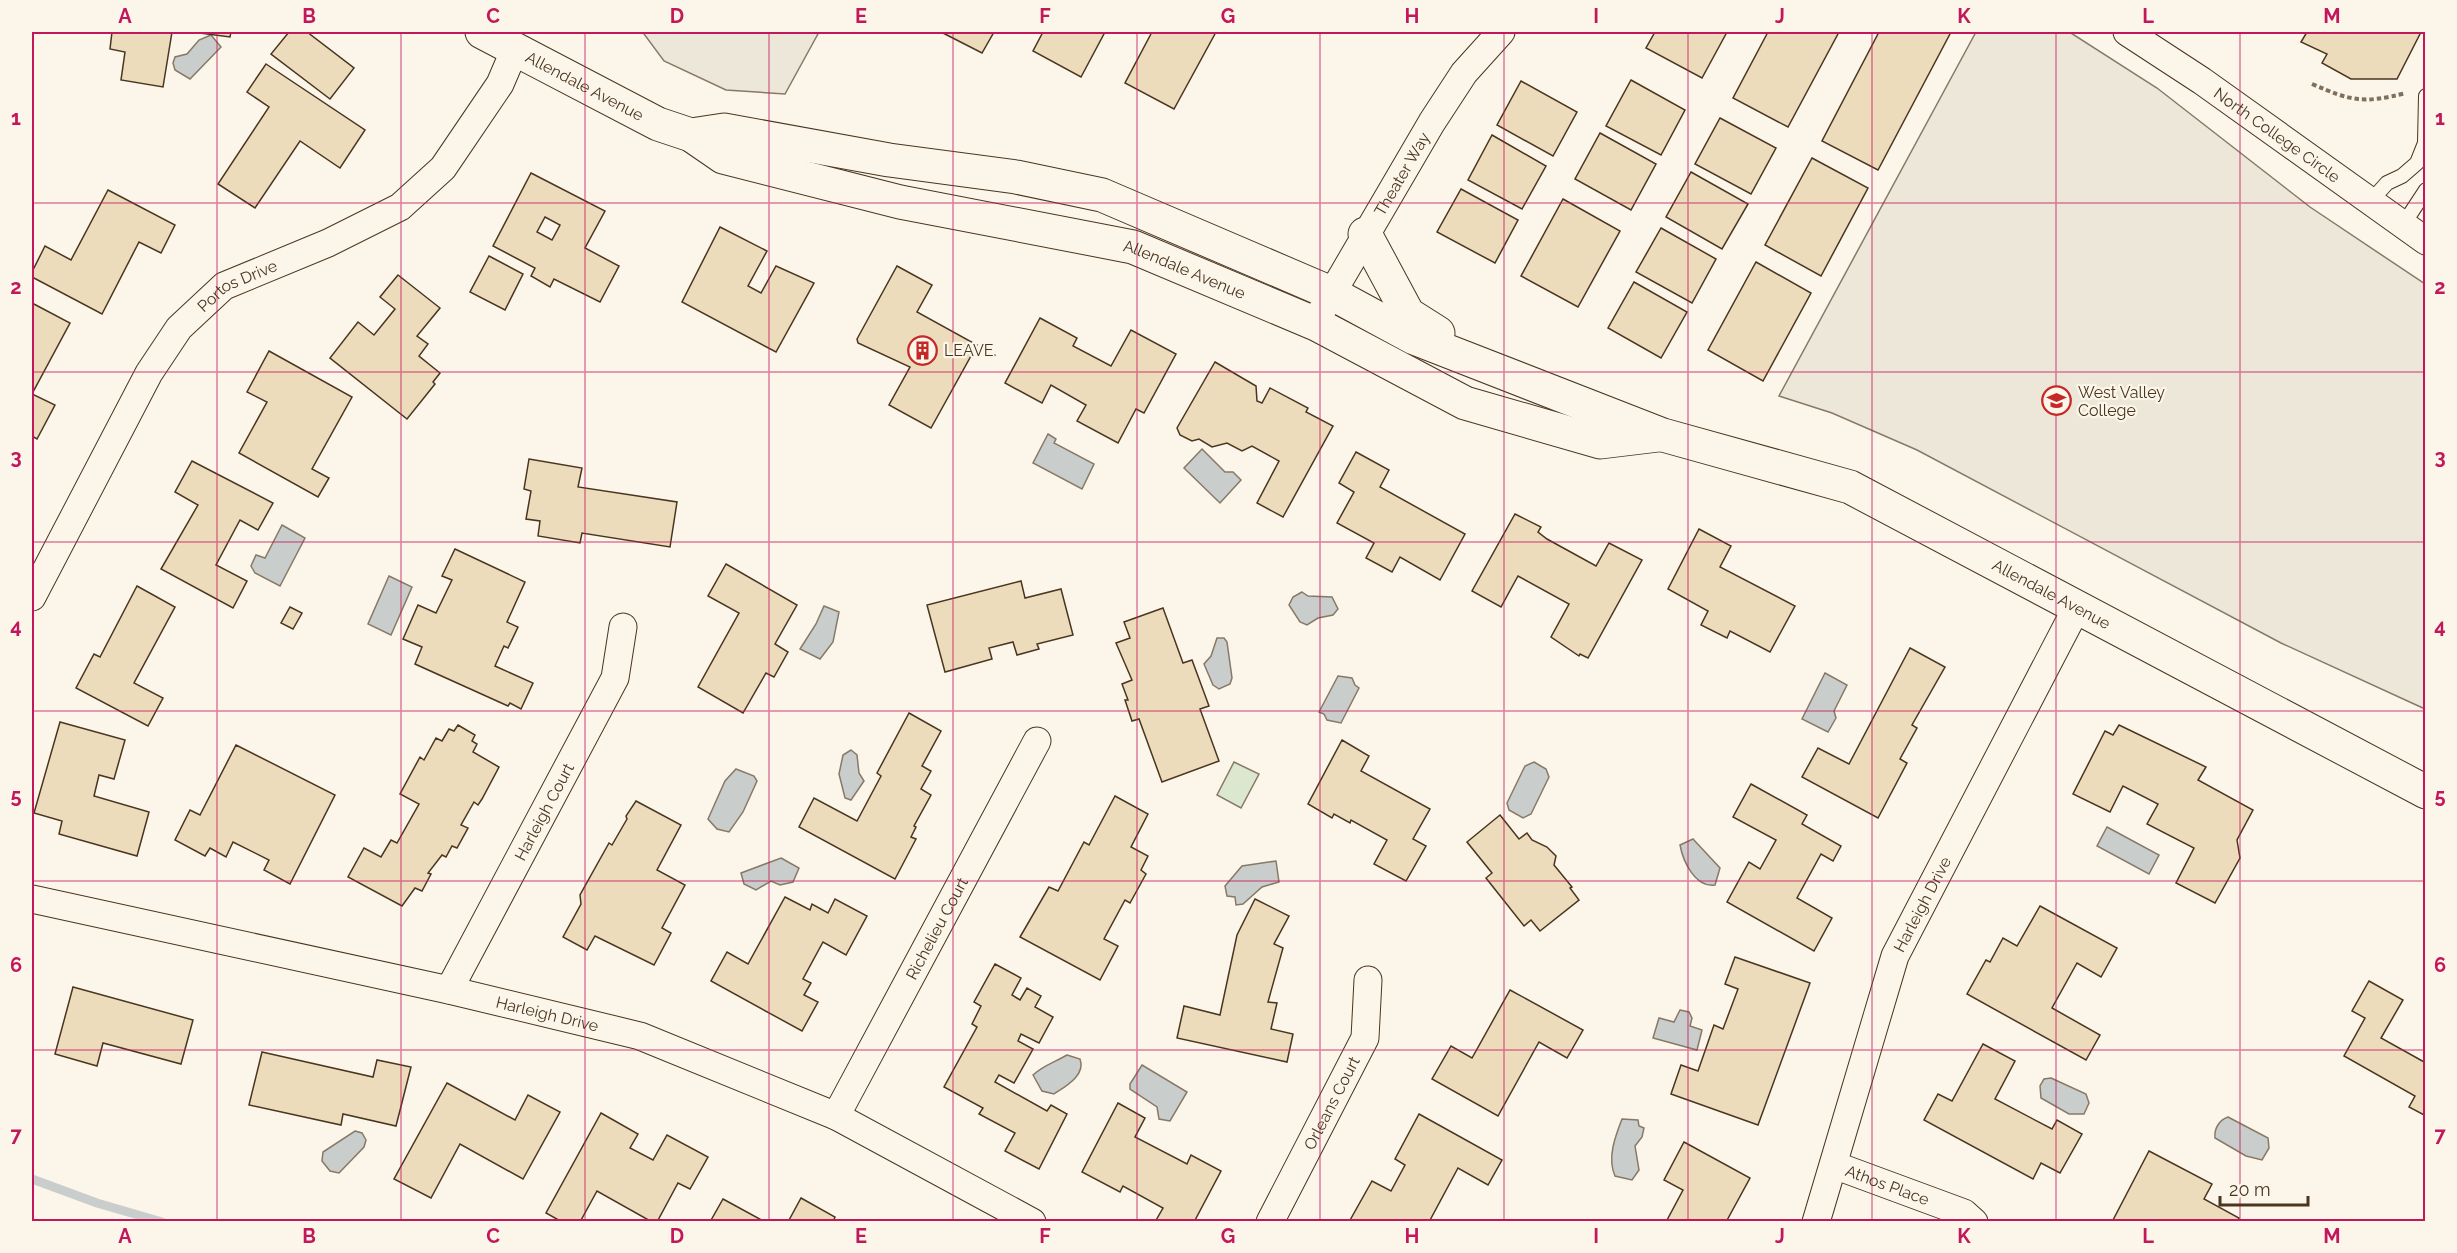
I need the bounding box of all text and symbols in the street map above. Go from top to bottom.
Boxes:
text: A [118,4,132,28]
text: B [302,4,316,28]
text: C [486,4,500,28]
text: D [670,4,684,28]
text: E [855,4,867,28]
text: F [1039,4,1051,28]
text: G [1221,4,1235,28]
text: H [1405,4,1419,28]
text: I [1593,4,1599,28]
text: J [1775,4,1785,28]
text: K [1957,4,1971,28]
text: L [2142,4,2154,28]
text: M [2323,4,2341,28]
street label: Allendale Avenue [522,48,647,125]
street label: North College Circle [2210,84,2344,187]
text: 1 [11,106,21,130]
text: 1 [2435,106,2445,130]
street label: Theater Way [1370,129,1434,219]
street label: Allendale Avenue [1122,236,1248,303]
street label: Portos Drive [194,256,280,316]
text: 2 [10,275,22,299]
text: 2 [2434,275,2446,299]
building icon: LEAVE. [907,334,939,366]
place label: LEAVE. [944,341,997,360]
place label: West Valley College [2078,383,2165,420]
school or university icon: West Valley College [2041,385,2073,417]
text: 3 [10,445,22,469]
text: 3 [2434,445,2446,469]
street label: Allendale Avenue [1989,555,2113,633]
text: 4 [10,614,22,638]
text: 4 [2434,614,2446,638]
street label: Harleigh Court [511,759,578,864]
text: 5 [10,784,22,808]
text: 5 [2434,784,2446,808]
street label: Harleigh Drive [1890,853,1955,955]
street label: Richelieu Court [902,874,972,983]
text: 6 [10,953,22,977]
text: 6 [2434,953,2446,977]
street label: Harleigh Drive [494,993,600,1036]
street label: Orleans Court [1300,1053,1364,1153]
text: 7 [10,1123,22,1147]
text: 7 [2434,1123,2446,1147]
street label: Athos Place [1843,1161,1932,1209]
scale bar [2220,1169,2308,1207]
text: 20 m [2229,1179,2271,1200]
text: A [118,1224,132,1248]
text: B [302,1224,316,1248]
text: C [486,1224,500,1248]
text: D [670,1224,684,1248]
text: E [855,1224,867,1248]
text: F [1039,1224,1051,1248]
text: G [1221,1224,1235,1248]
text: H [1405,1224,1419,1248]
text: I [1593,1224,1599,1248]
text: J [1775,1224,1785,1248]
text: K [1957,1224,1971,1248]
text: L [2142,1224,2154,1248]
text: M [2323,1224,2341,1248]

